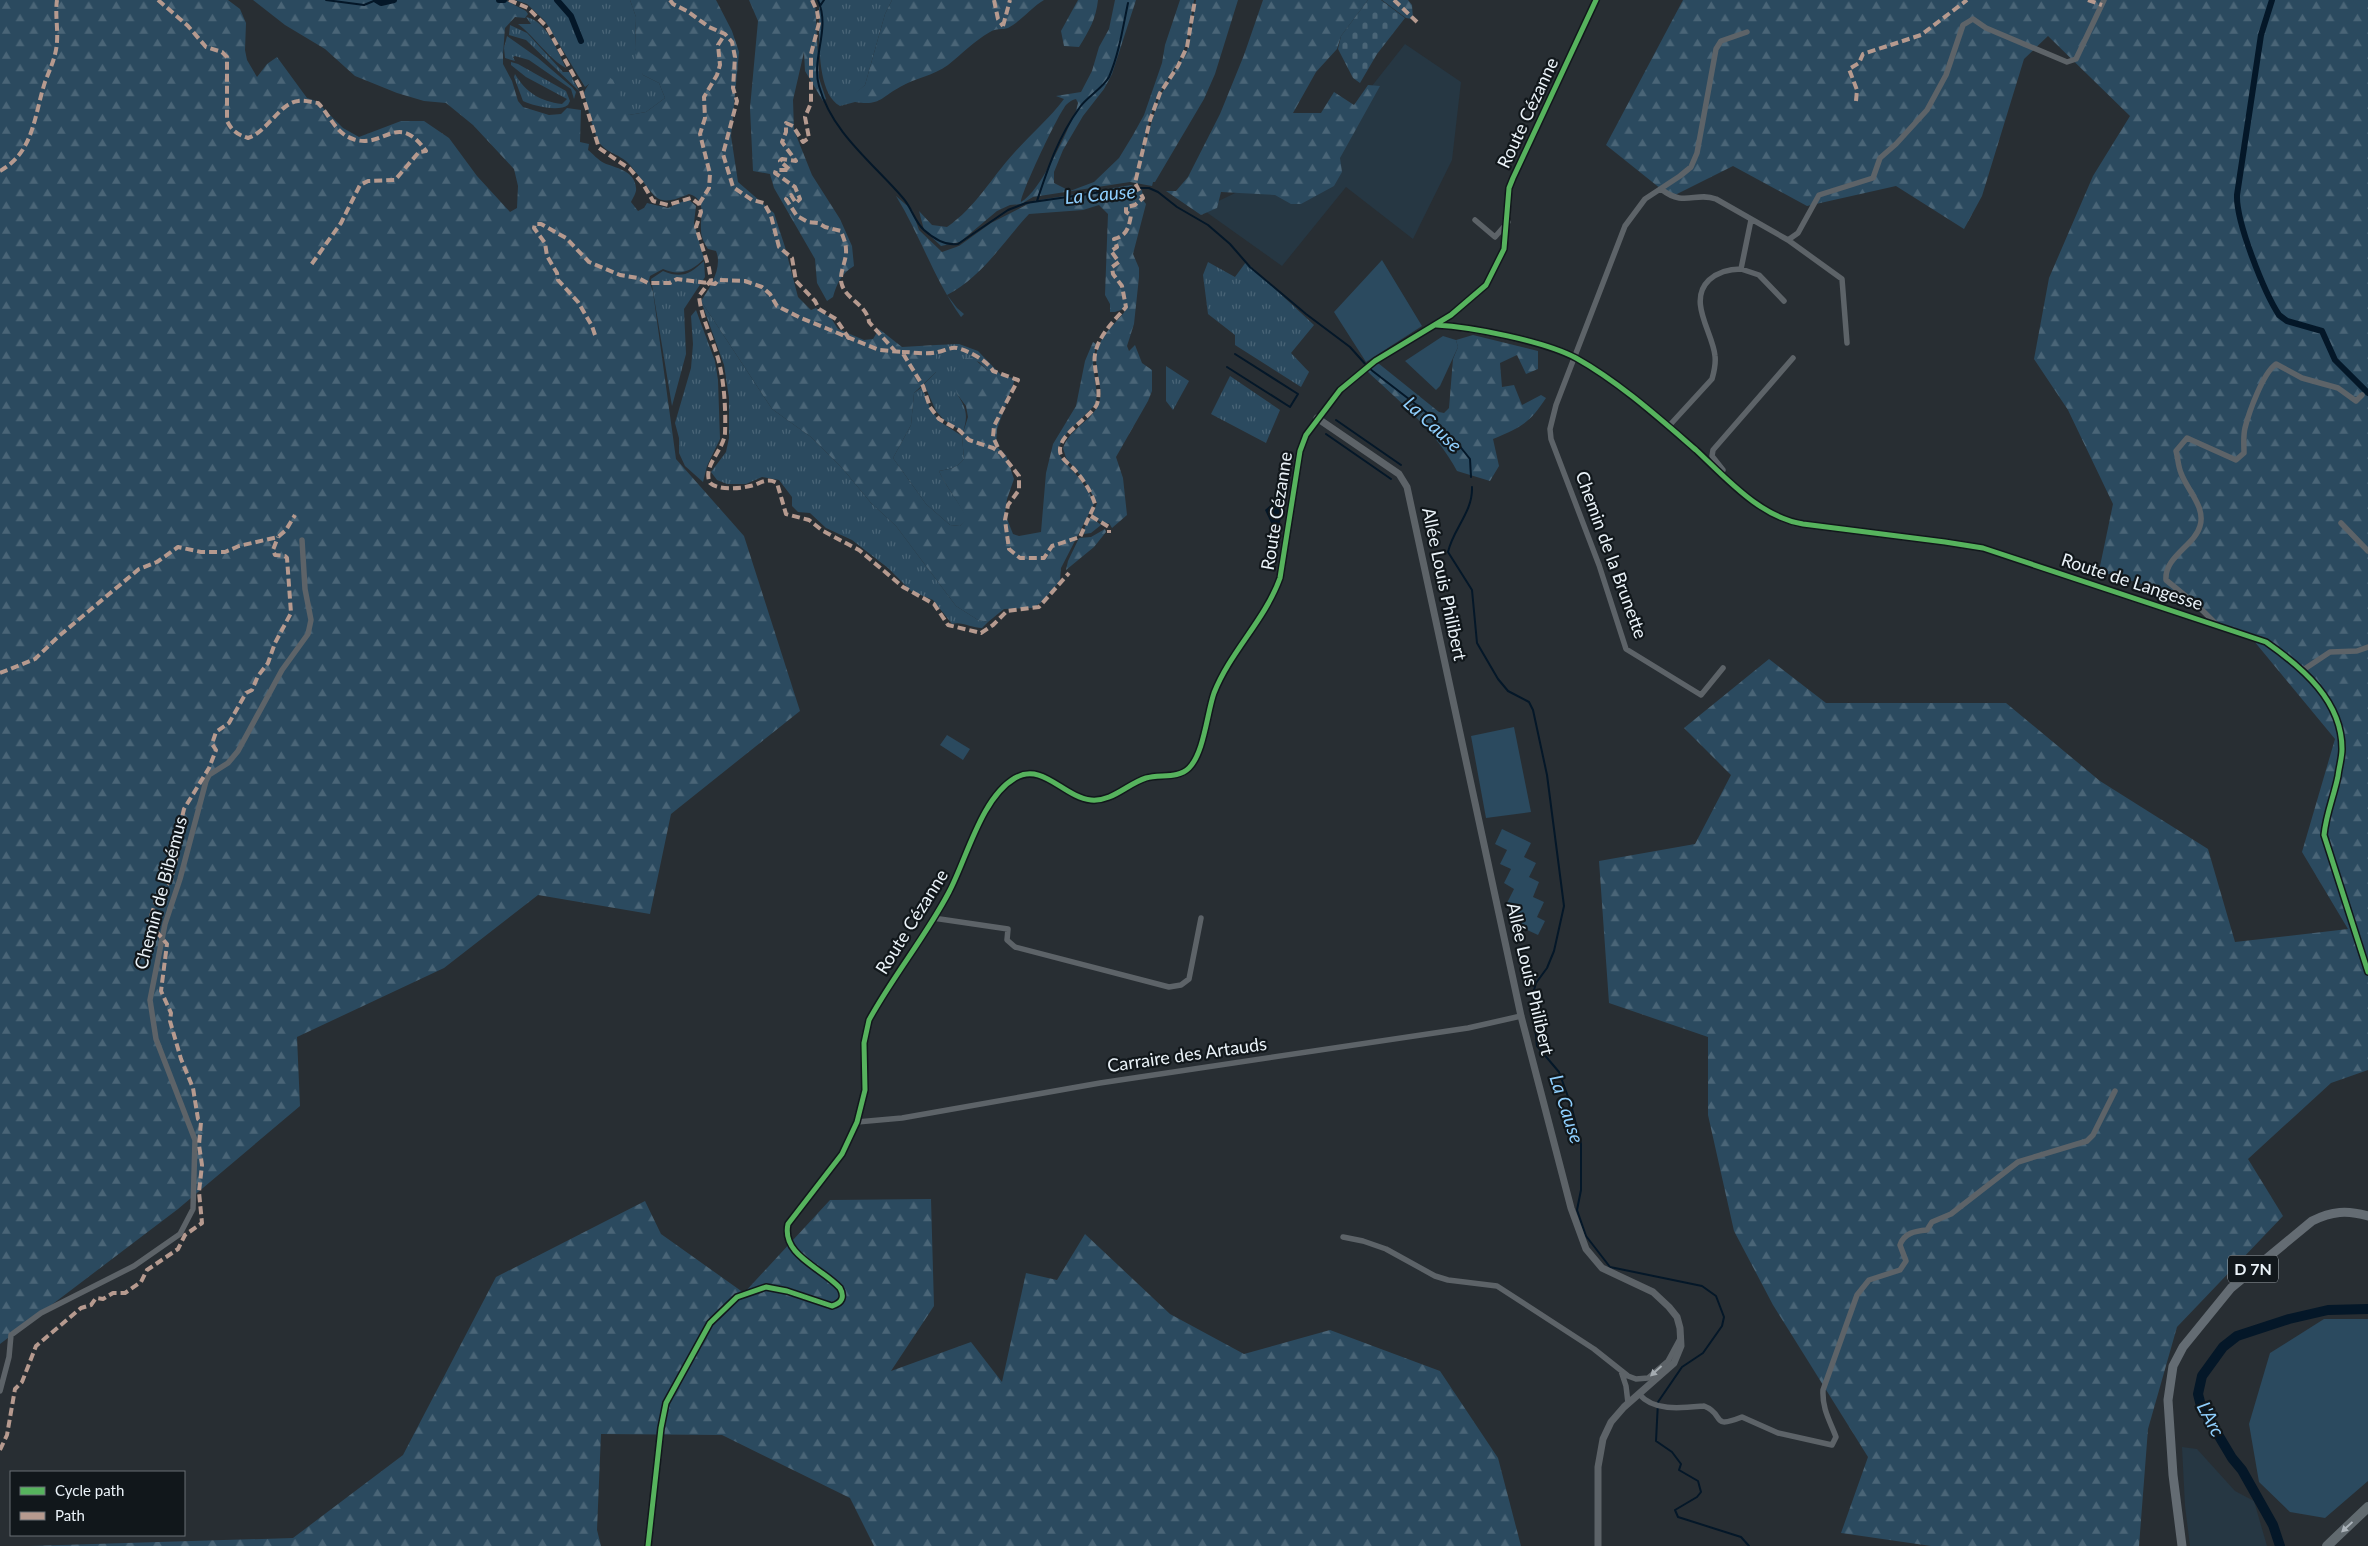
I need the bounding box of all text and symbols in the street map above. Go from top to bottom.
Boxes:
street label: Route Cézanne [1492,54,1562,171]
water label: La Cause [1064,179,1136,208]
water label: La Cause [1400,391,1467,456]
street label: Route Cézanne [1256,450,1296,572]
street label: Chemin de la Brunette [1571,468,1652,641]
street label: Allée Louis Philibert [1418,505,1472,663]
street label: Route de Langesse [2059,548,2206,614]
street label: Chemin de Bibémus [129,814,191,972]
street label: Route Cézanne [870,865,952,978]
street label: Allée Louis Philibert [1503,900,1559,1058]
street label: Carraire des Artauds [1106,1032,1268,1076]
water label: La Cause [1546,1071,1589,1146]
road number: D 7N [2228,1256,2278,1282]
one-way arrow [1651,1365,1663,1377]
water label: L'Arc [2193,1397,2230,1441]
legend [10,1471,185,1536]
text: Cycle path [55,1481,124,1499]
text: Path [55,1506,85,1524]
one-way arrow [2342,1521,2354,1533]

